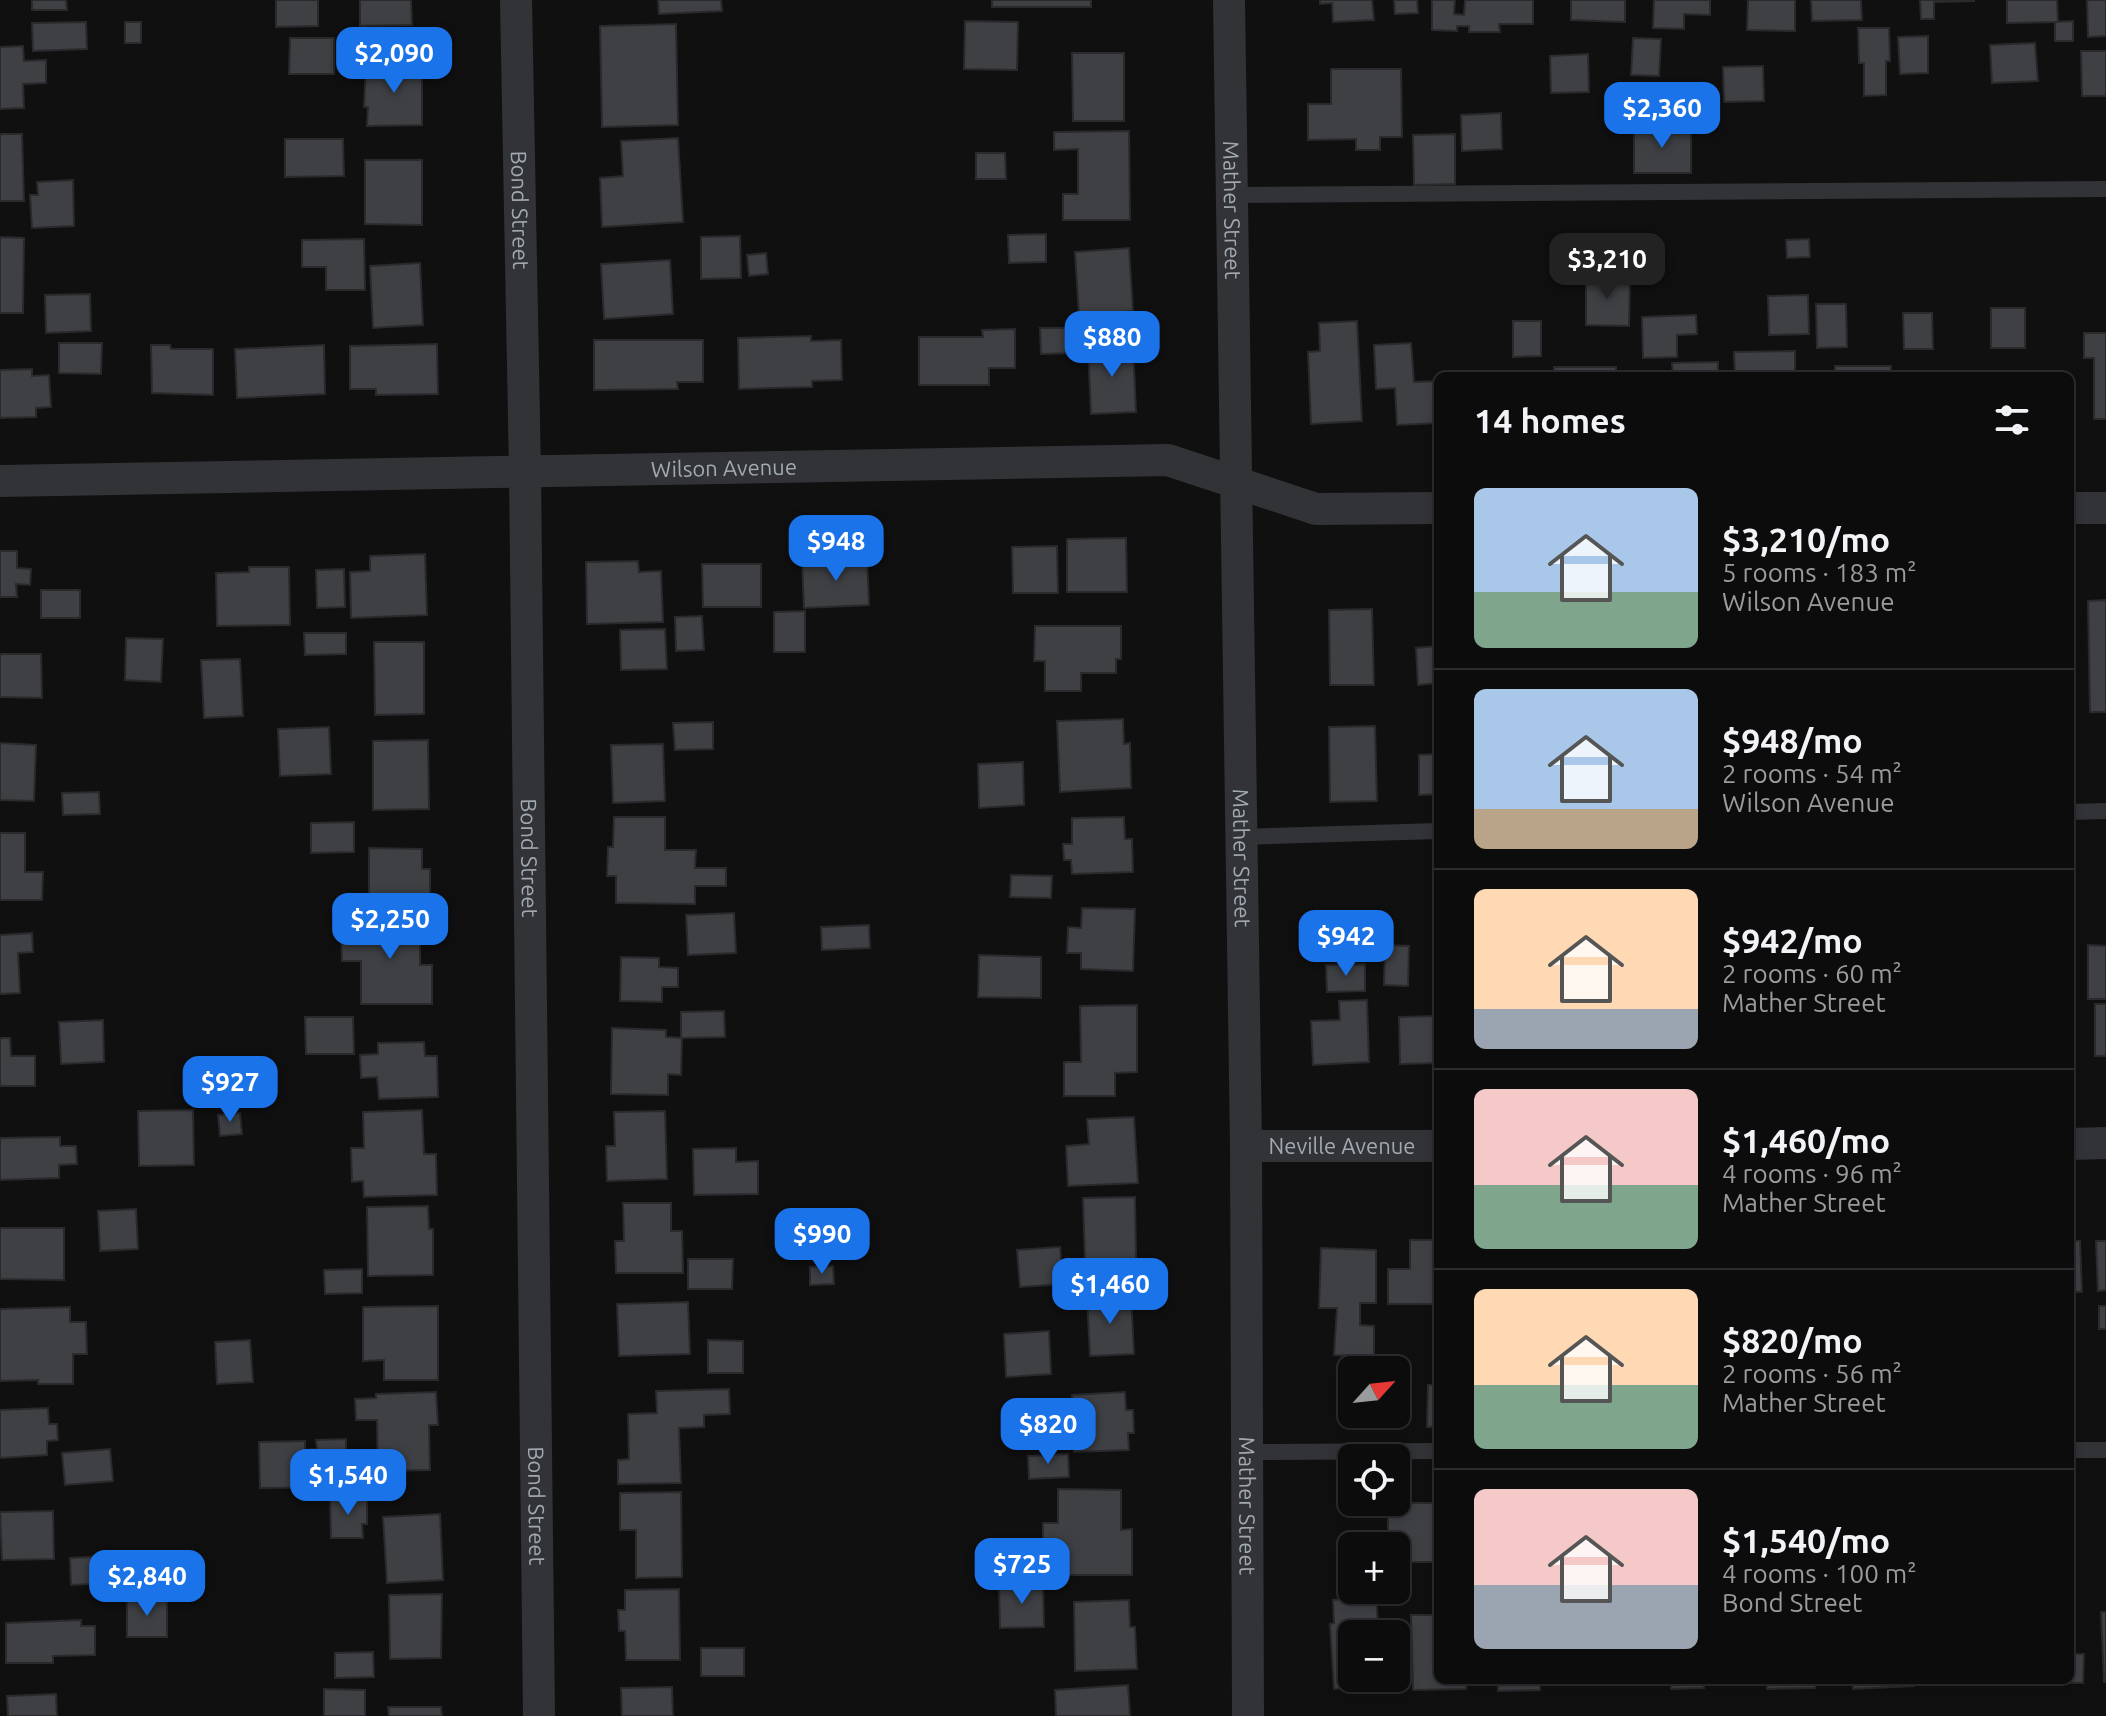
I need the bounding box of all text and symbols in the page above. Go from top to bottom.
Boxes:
pin: $2,090 [329,27,459,95]
text: $2,090 [354,38,434,67]
pin: $2,360 [1597,82,1727,150]
text: $2,360 [1622,93,1702,122]
street label: Mather Street [1219,140,1246,280]
street label: Bond Street [507,150,534,270]
pin: $3,210 [1542,233,1672,301]
text: $3,210 [1567,244,1647,273]
pin: $880 [1065,311,1159,379]
text: $880 [1083,322,1141,351]
icon: filters [1990,398,2034,442]
text: 14 homes [1474,401,1626,439]
street label: Wilson Avenue [651,454,797,481]
pin: $948 [789,515,883,583]
icon: home [1538,520,1634,616]
text: $3,210/mo [1722,520,1890,558]
text: $948 [807,526,865,555]
text: 5 rooms · 183 m² [1722,558,1917,587]
text: Wilson Avenue [1722,587,1895,616]
icon: home [1538,721,1634,817]
text: $948/mo [1722,721,1863,759]
text: 2 rooms · 54 m² [1722,759,1902,788]
street label: Mather Street [1229,788,1256,928]
text: Wilson Avenue [1722,788,1895,817]
street label: Bond Street [517,798,543,918]
pin: $2,250 [325,893,455,961]
text: $2,250 [350,904,430,933]
pin: $942 [1299,910,1393,978]
text: $942 [1317,921,1375,950]
icon: home [1538,921,1634,1017]
text: $942/mo [1722,921,1863,959]
text: 2 rooms · 60 m² [1722,959,1902,988]
text: Mather Street [1722,988,1886,1017]
pin: $927 [183,1056,277,1124]
text: $927 [201,1067,259,1096]
icon: home [1538,1121,1634,1217]
text: $1,460/mo [1722,1121,1890,1159]
street label: Neville Avenue [1269,1133,1415,1158]
text: 4 rooms · 96 m² [1722,1159,1902,1188]
text: Mather Street [1722,1188,1886,1217]
pin: $990 [775,1208,869,1276]
text: $990 [793,1219,851,1248]
pin: $1,460 [1045,1258,1175,1326]
text: $1,460 [1070,1269,1150,1298]
icon: home [1538,1321,1634,1417]
text: $820/mo [1722,1321,1863,1359]
north arrow [1338,1356,1410,1428]
map controls [1338,1356,1410,1692]
text: 2 rooms · 56 m² [1722,1359,1902,1388]
text: Mather Street [1722,1388,1886,1417]
pin: $820 [1001,1398,1095,1466]
text: $820 [1019,1409,1077,1438]
street label: Mather Street [1235,1436,1261,1576]
button: locate [1338,1444,1410,1516]
street label: Bond Street [524,1446,550,1566]
pin: $1,540 [283,1449,413,1517]
text: $1,540 [308,1460,388,1489]
icon: home [1538,1521,1634,1617]
text: $1,540/mo [1722,1521,1890,1559]
button: + [1338,1532,1410,1604]
pin: $725 [975,1538,1069,1606]
text: $725 [993,1549,1051,1578]
pin: $2,840 [82,1550,212,1618]
text: 4 rooms · 100 m² [1722,1559,1917,1588]
text: $2,840 [107,1561,187,1590]
text: Bond Street [1722,1588,1862,1617]
button: − [1338,1620,1410,1692]

